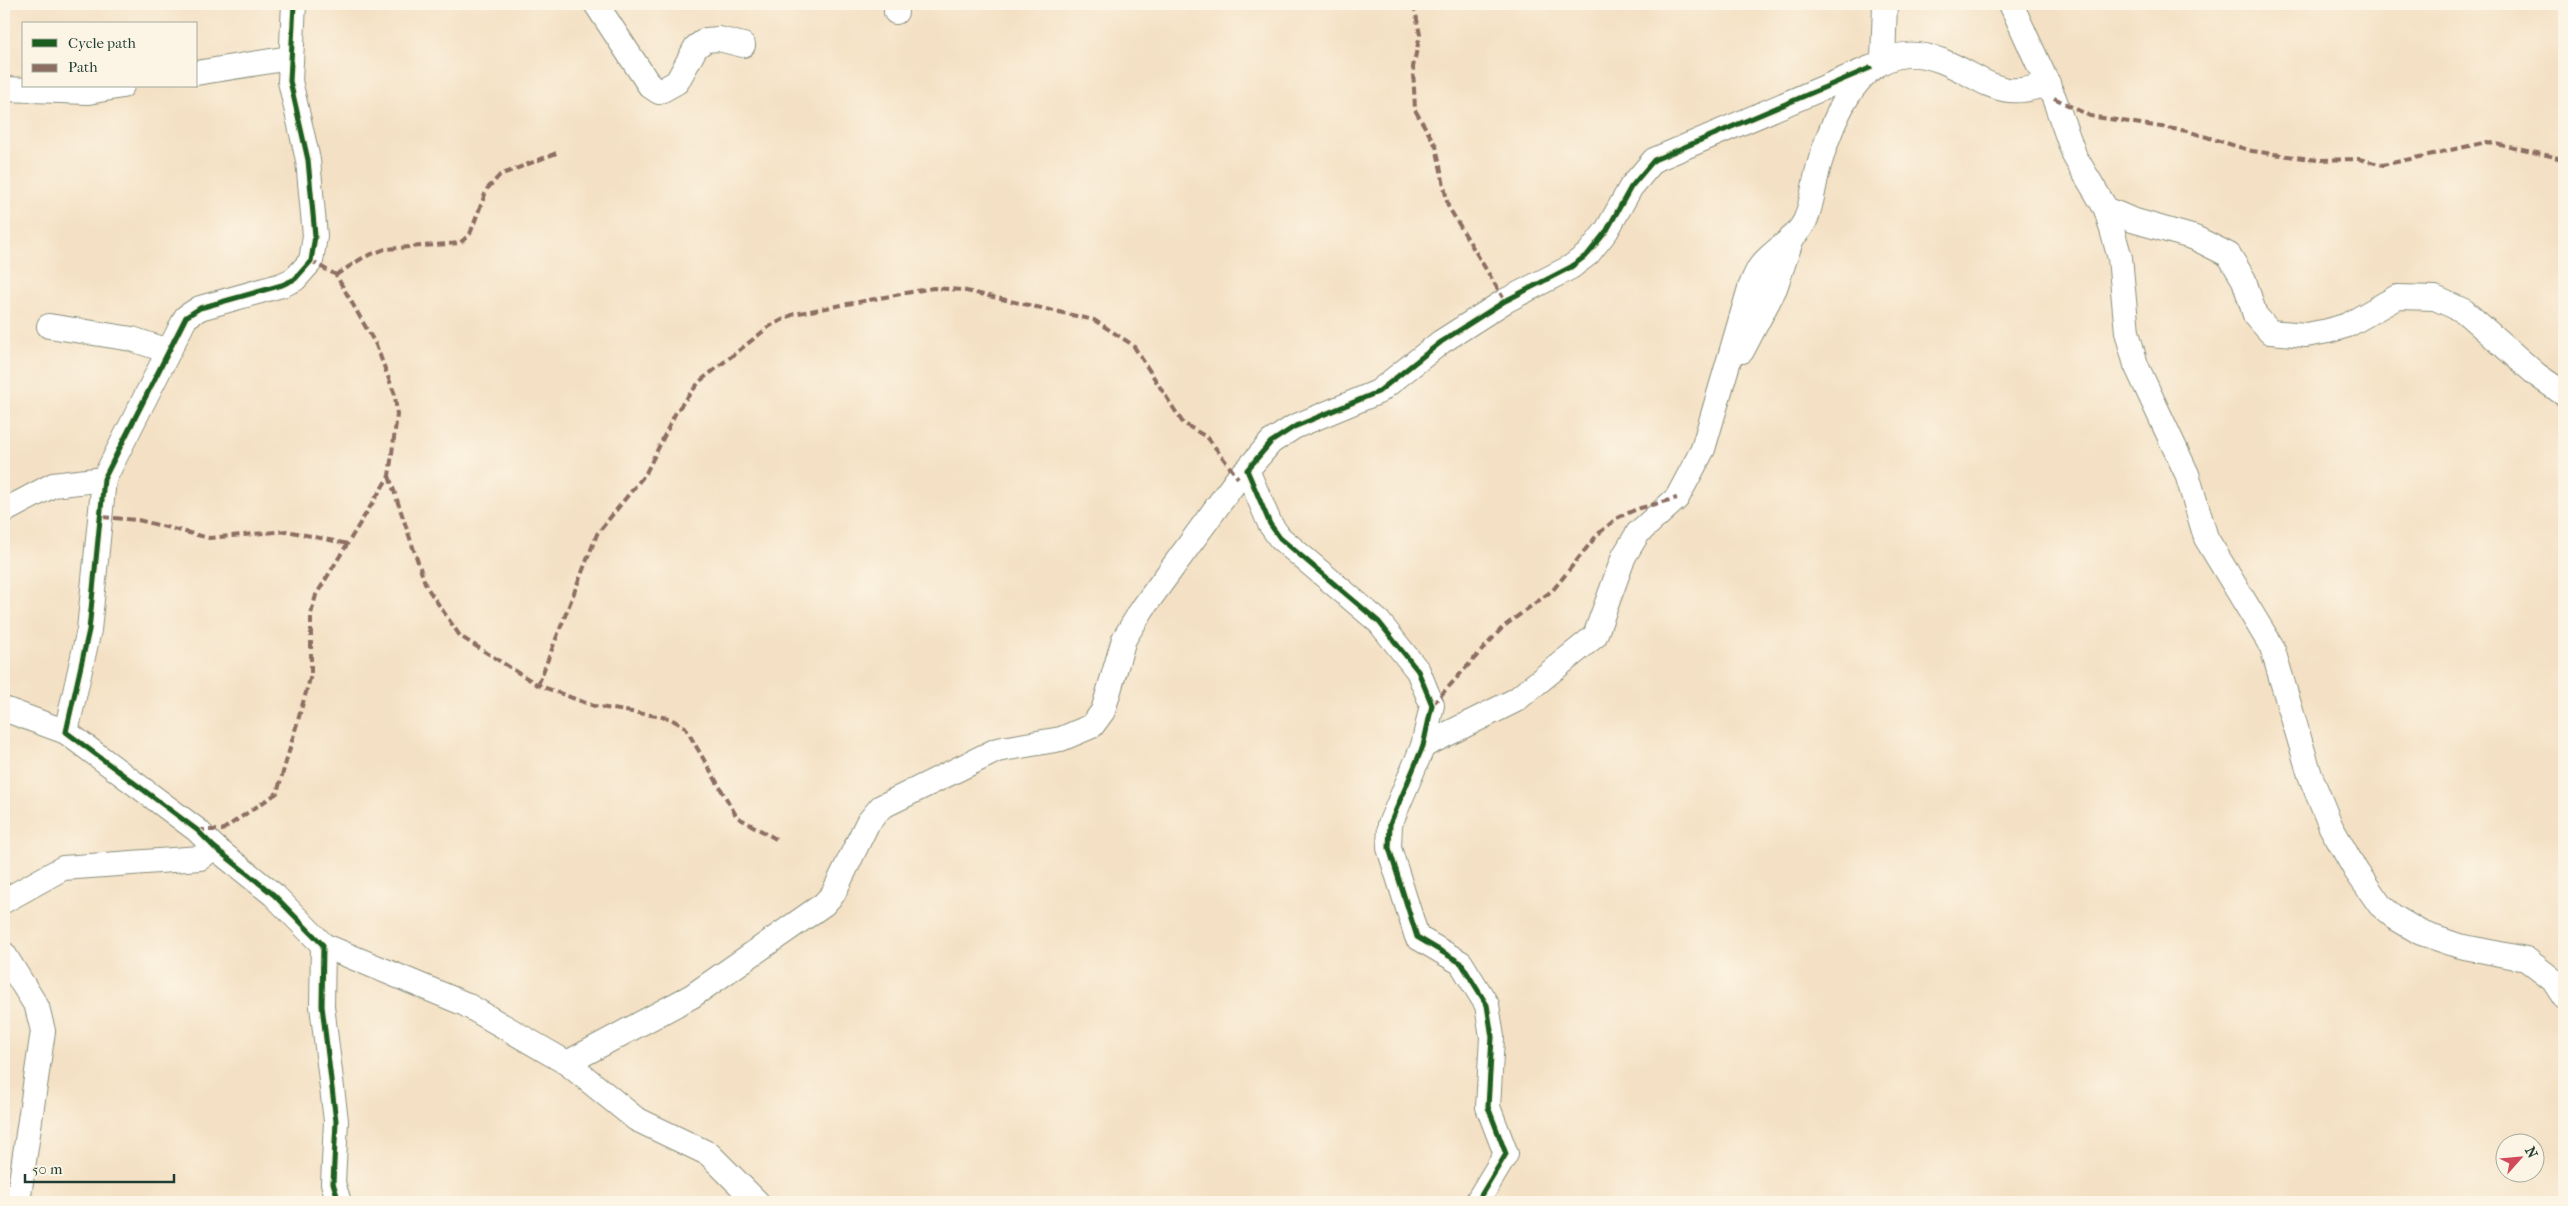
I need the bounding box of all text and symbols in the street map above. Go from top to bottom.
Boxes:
legend [22,22,198,88]
text: Cycle path [68,34,136,52]
text: Path [68,58,98,76]
north arrow [2496,1134,2546,1184]
text: N [2521,1144,2541,1161]
scale bar [25,1151,174,1183]
text: 50 m [32,1160,63,1178]

